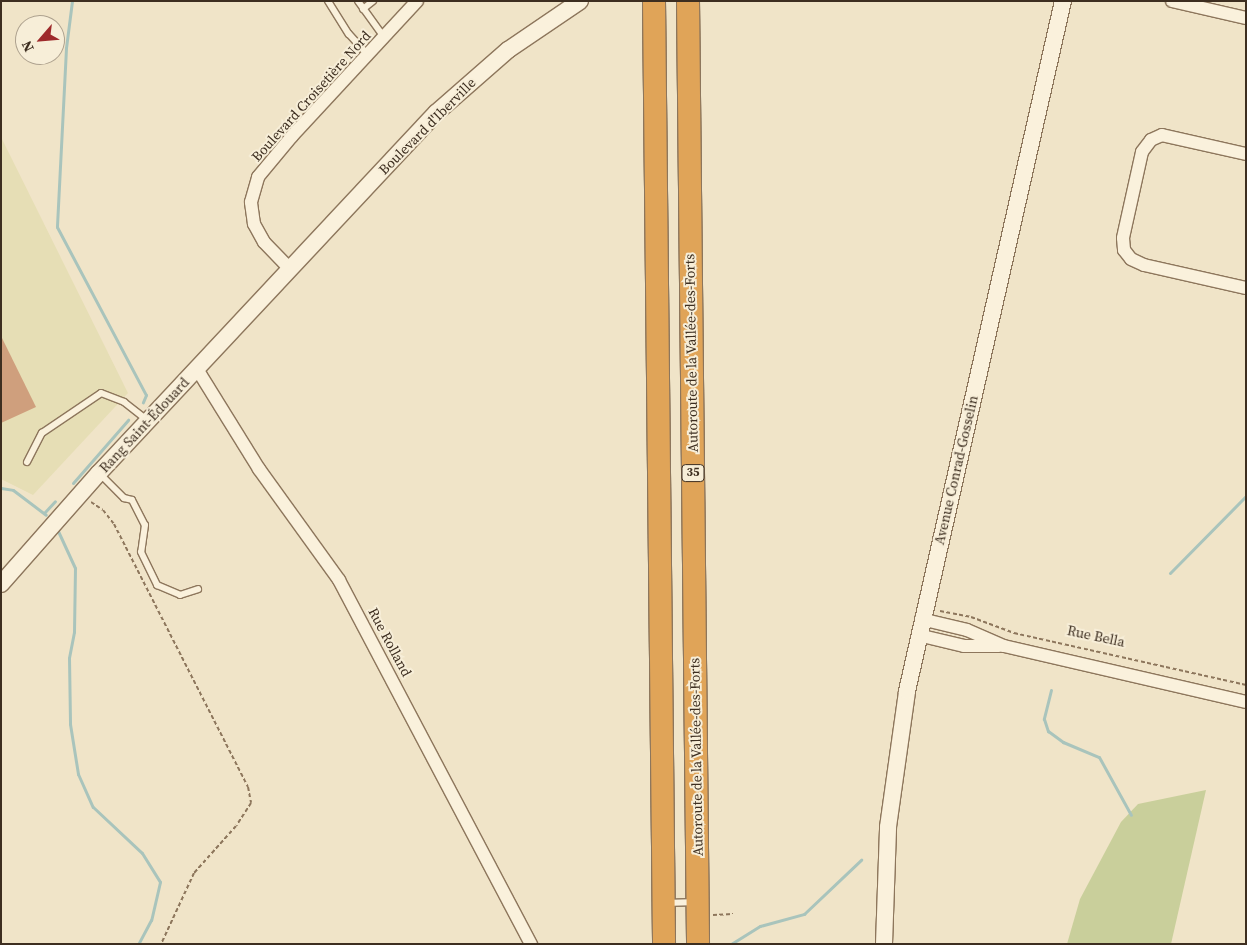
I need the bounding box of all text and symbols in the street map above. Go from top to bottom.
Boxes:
north arrow [15,15,65,65]
street label: Boulevard Croisetière Nord [248,27,374,165]
text: N [16,37,39,55]
street label: Boulevard d'Iberville [375,74,479,178]
street label: Autoroute de la Vallée-des-Forts [681,253,701,453]
street label: Rang Saint-Édouard [96,374,192,476]
street label: Avenue Conrad-Gosselin [931,394,981,546]
road number: 35 [680,463,706,482]
street label: Rue Rolland [365,605,415,679]
street label: Rue Bella [1066,622,1126,650]
street label: Autoroute de la Vallée-des-Forts [686,657,706,857]

